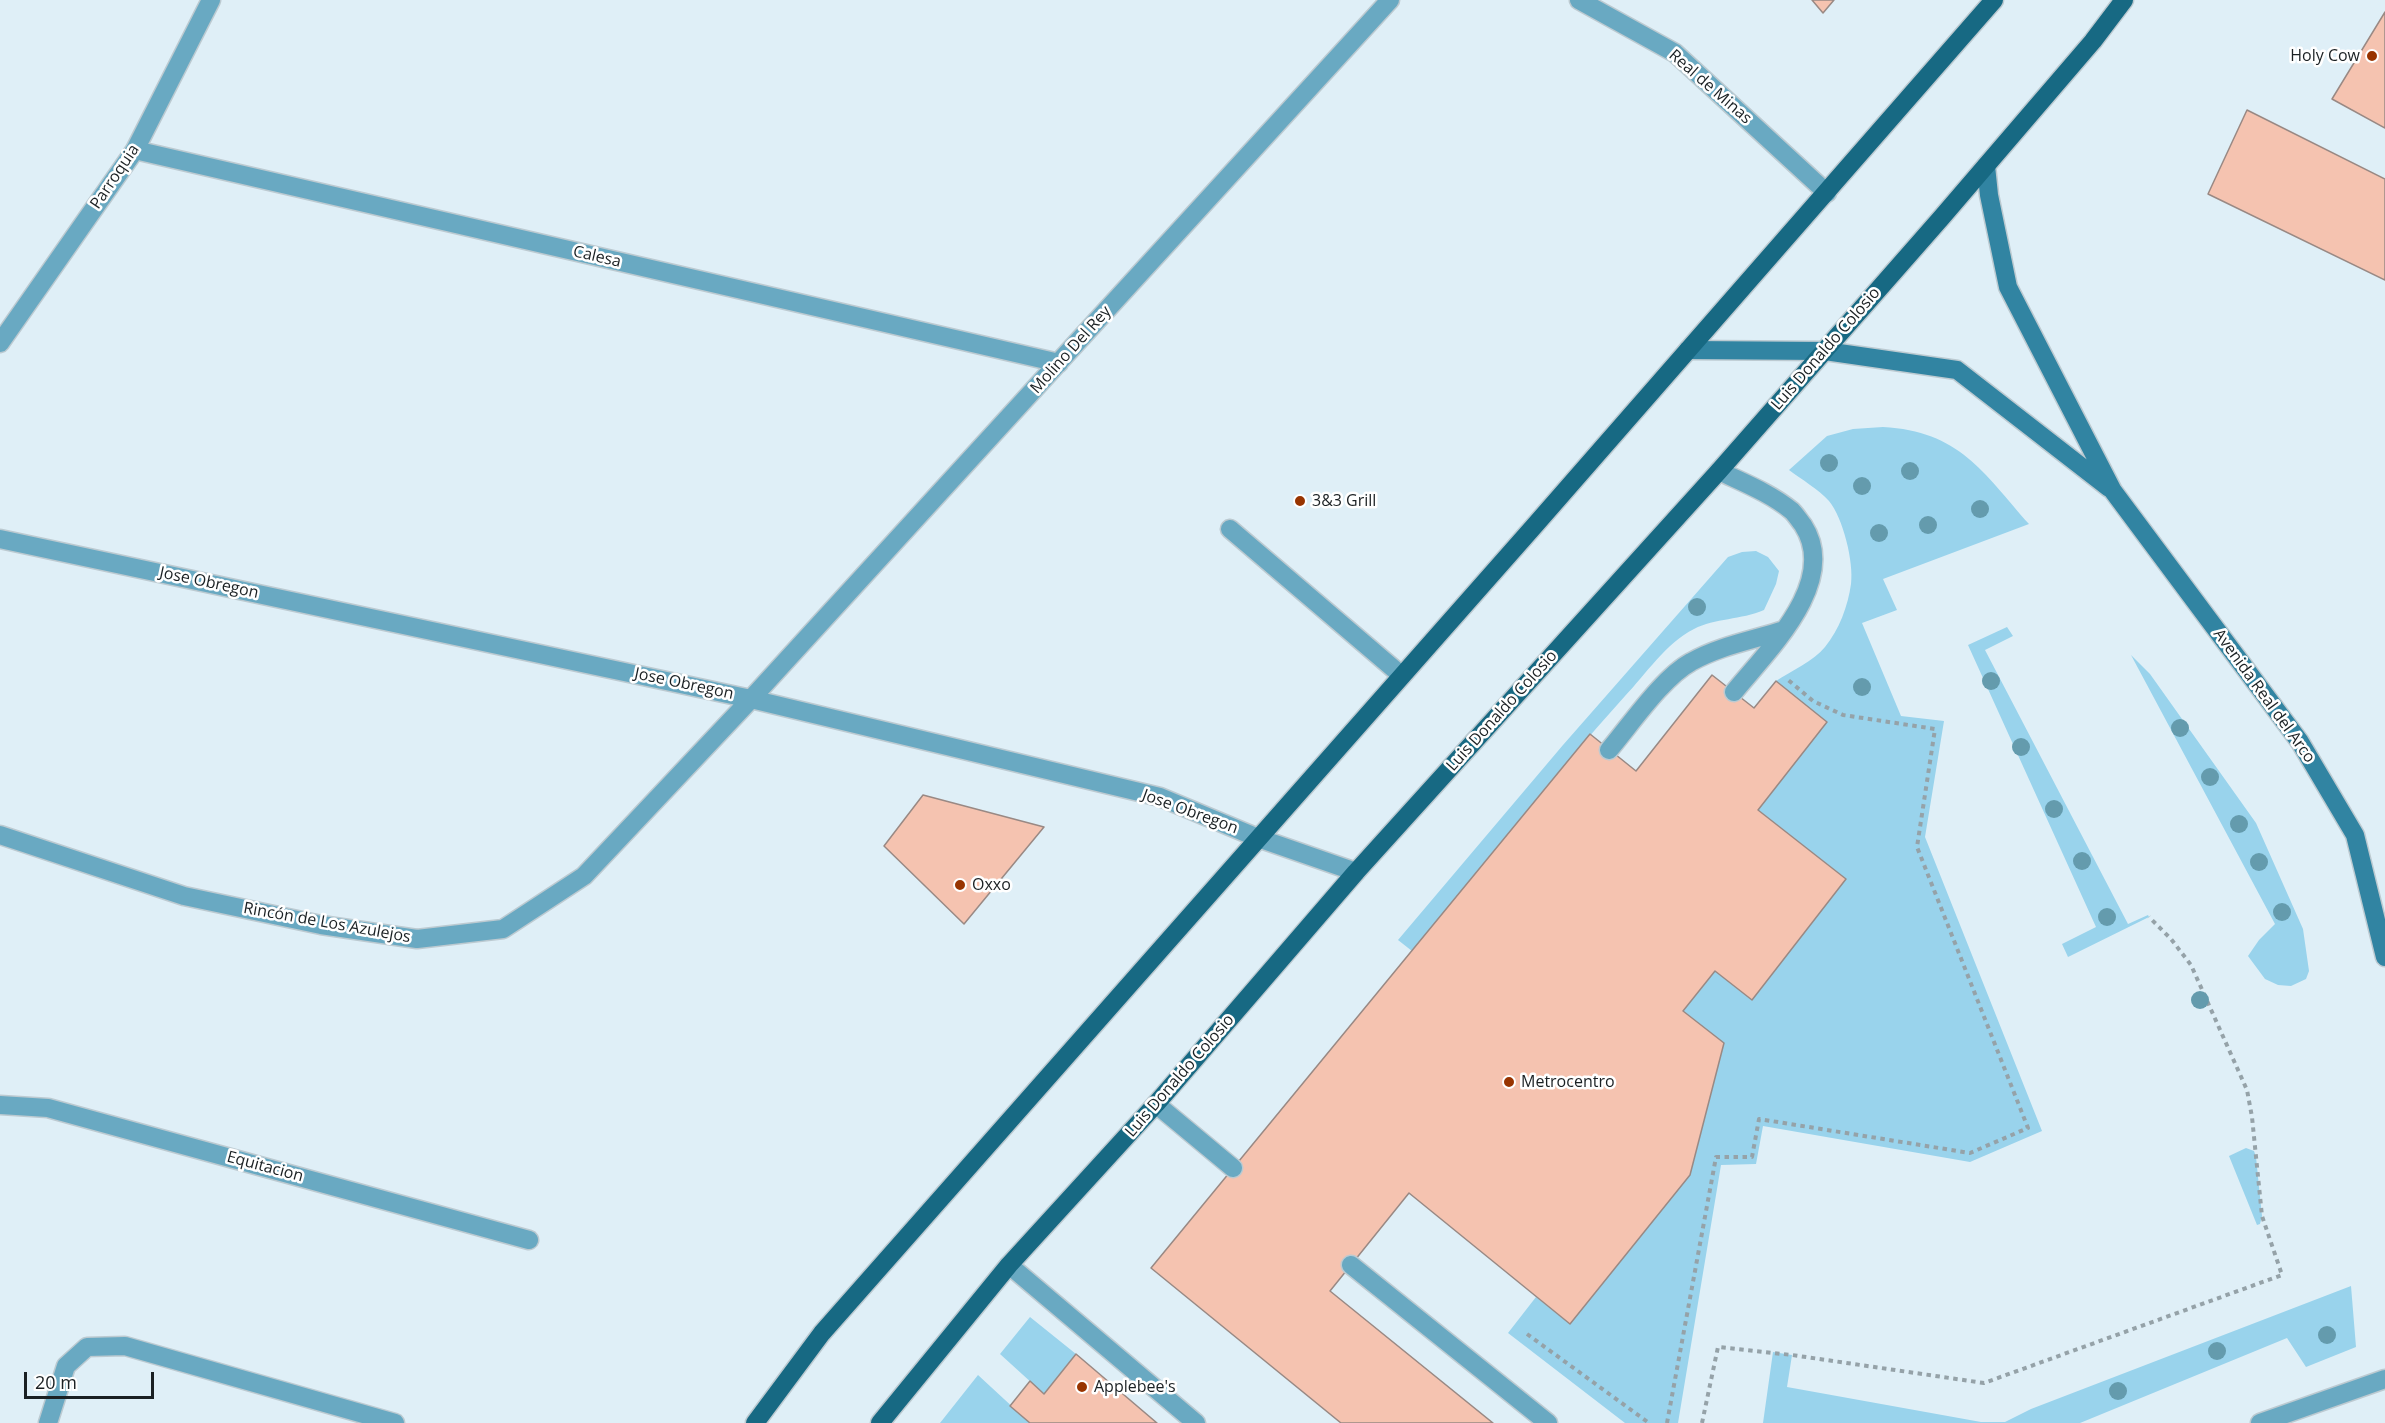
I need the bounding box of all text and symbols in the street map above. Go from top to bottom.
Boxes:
street label: Real de Minas [1665,46,1755,128]
place label: Holy Cow [2290,46,2360,66]
marker: Holy Cow [2365,49,2379,63]
street label: Parroquia [86,141,144,213]
street label: Calesa [571,242,623,272]
street label: Luis Donaldo Colosio [1768,284,1884,414]
street label: Molino Del Rey [1027,302,1115,398]
place label: 3&3 Grill [1312,491,1376,511]
marker: 3&3 Grill [1293,494,1307,508]
street label: Jose Obregon [158,563,260,603]
street label: Avenida Real del Arco [2209,625,2319,767]
street label: Luis Donaldo Colosio [1443,647,1561,775]
street label: Jose Obregon [633,664,735,704]
street label: Jose Obregon [1139,786,1241,838]
place label: Oxxo [972,875,1011,895]
marker: Oxxo [953,878,967,892]
street label: Rincón de Los Azulejos [242,899,412,947]
street label: Luis Donaldo Colosio [1122,1011,1238,1141]
place label: Metrocentro [1521,1072,1615,1092]
marker: Metrocentro [1502,1075,1516,1089]
street label: Equitacion [225,1148,305,1186]
scale bar [27,1360,158,1398]
text: 20 m [35,1370,77,1394]
place label: Applebee's [1094,1377,1176,1397]
marker: Applebee's [1075,1380,1089,1394]

